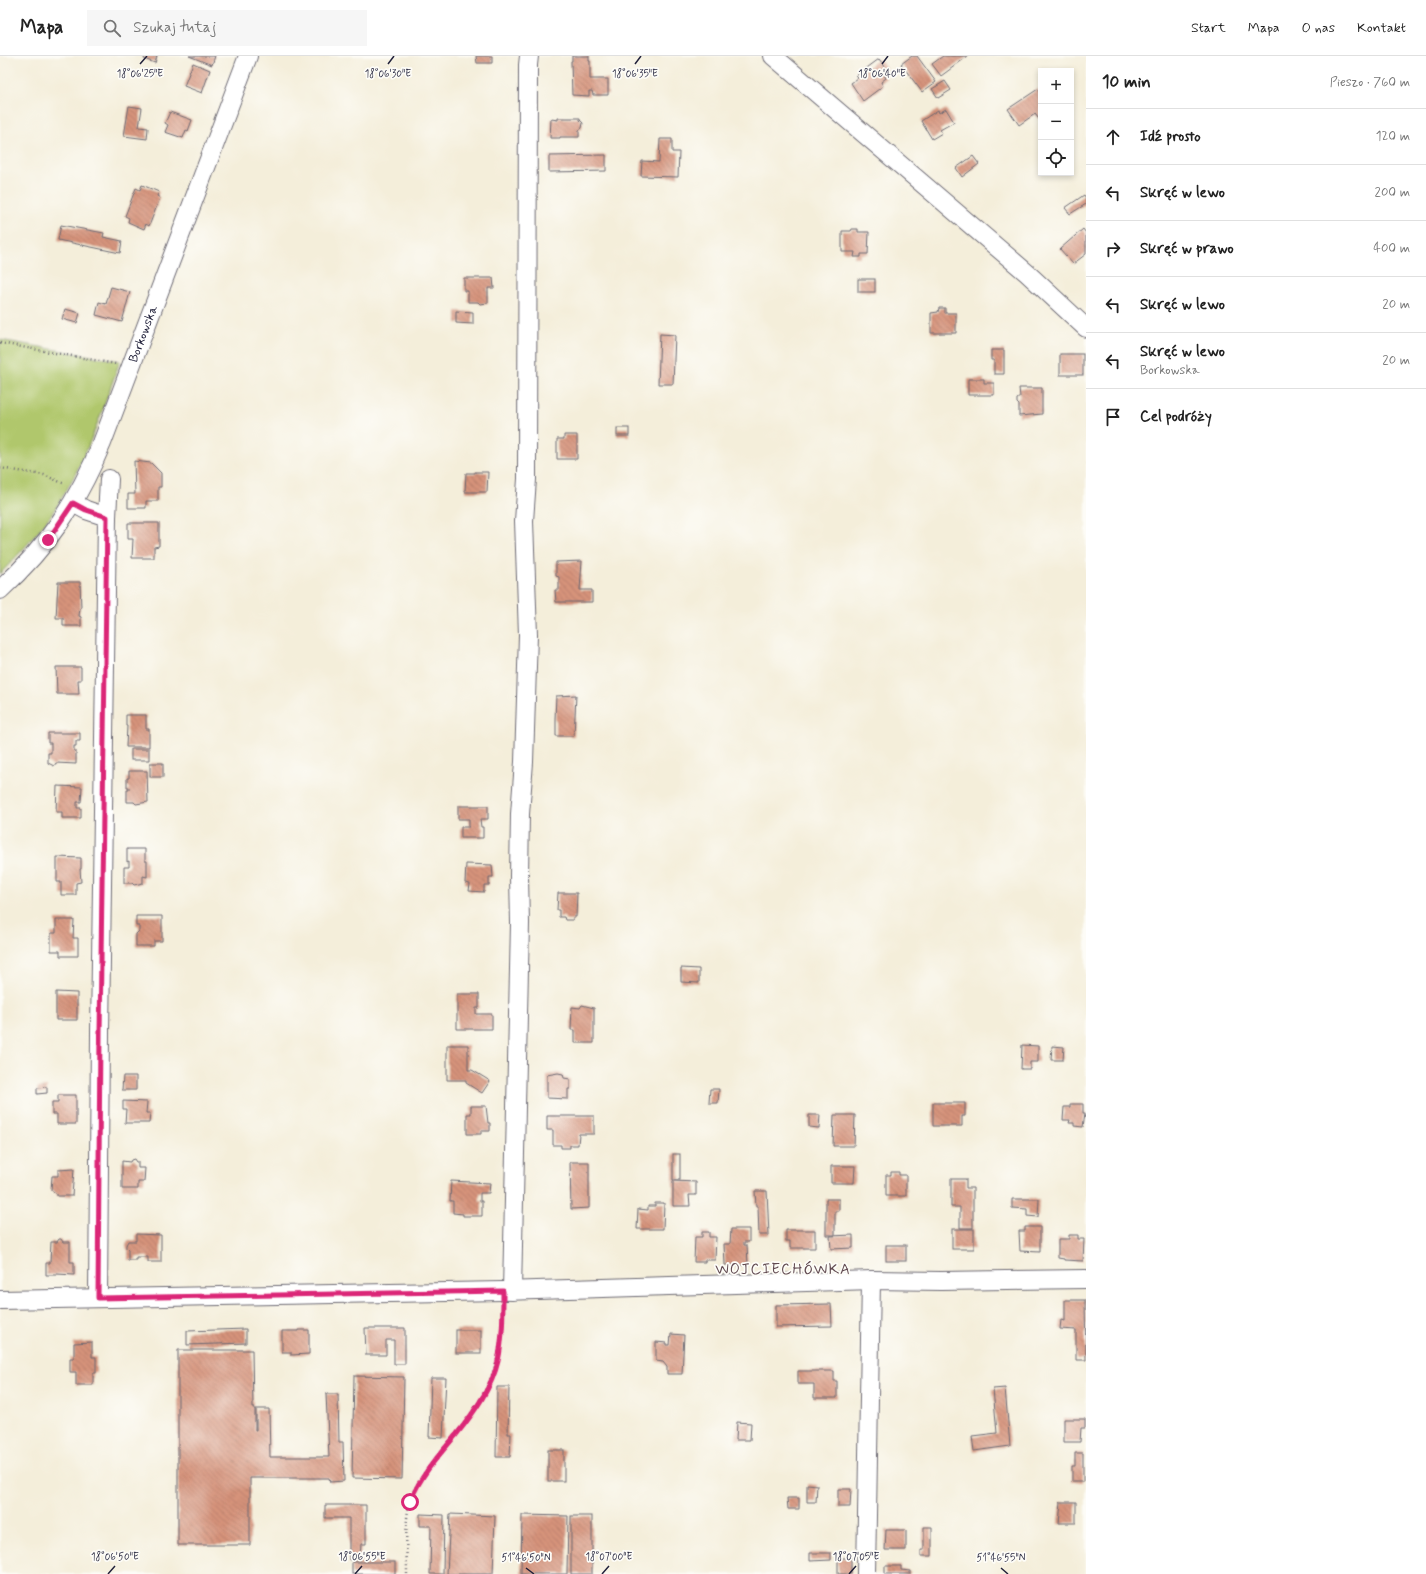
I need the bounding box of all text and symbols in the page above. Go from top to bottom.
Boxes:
search box [87,10,367,46]
text: Mapa [20,15,63,40]
icon: search [101,17,123,39]
text: Szukaj tutaj [133,18,216,38]
text: Start [1191,19,1226,37]
text: Mapa [1248,19,1280,37]
text: O nas [1302,19,1335,37]
text: Kontakt [1357,19,1406,37]
text: 18°06'25"E [117,67,163,81]
text: 18°06'30"E [365,67,411,81]
text: 18°06'35"E [612,67,658,81]
text: 18°06'40"E [858,67,906,81]
map controls [1038,68,1074,176]
button: + [1038,68,1074,104]
text: 10 min [1102,71,1151,93]
text: Pieszo · 760 m [1330,74,1410,91]
button: − [1038,104,1074,140]
icon: ahead [1102,126,1124,148]
text: Idź prosto [1140,127,1201,147]
text: 120 m [1376,128,1410,145]
button: locate [1038,140,1074,176]
icon: left [1102,182,1124,204]
text: Skręć w lewo [1140,183,1225,203]
text: 200 m [1375,184,1410,201]
icon: right [1102,238,1124,260]
text: Skręć w prawo [1140,239,1234,259]
text: 400 m [1373,240,1410,257]
icon: left [1102,294,1124,316]
text: Skręć w lewo [1140,295,1225,315]
text: 20 m [1382,296,1410,313]
street label: Borkowska [125,303,162,365]
text: Skręć w lewo [1140,342,1225,362]
icon: left [1102,350,1124,372]
text: 20 m [1382,352,1410,369]
text: Borkowska [1140,362,1200,379]
icon: arrive [1102,406,1124,428]
text: Cel podróży [1140,407,1212,427]
route end [39,531,57,549]
district label: WOJCIECHÓWKA [715,1260,851,1280]
route start [401,1493,419,1511]
text: 18°06'50"E [91,1550,139,1564]
text: 18°06'55"E [338,1550,386,1564]
text: 18°07'00"E [586,1550,633,1564]
text: 18°07'05"E [833,1550,879,1564]
text: 51°46'50"N [501,1551,551,1565]
text: 51°46'55"N [977,1551,1026,1565]

